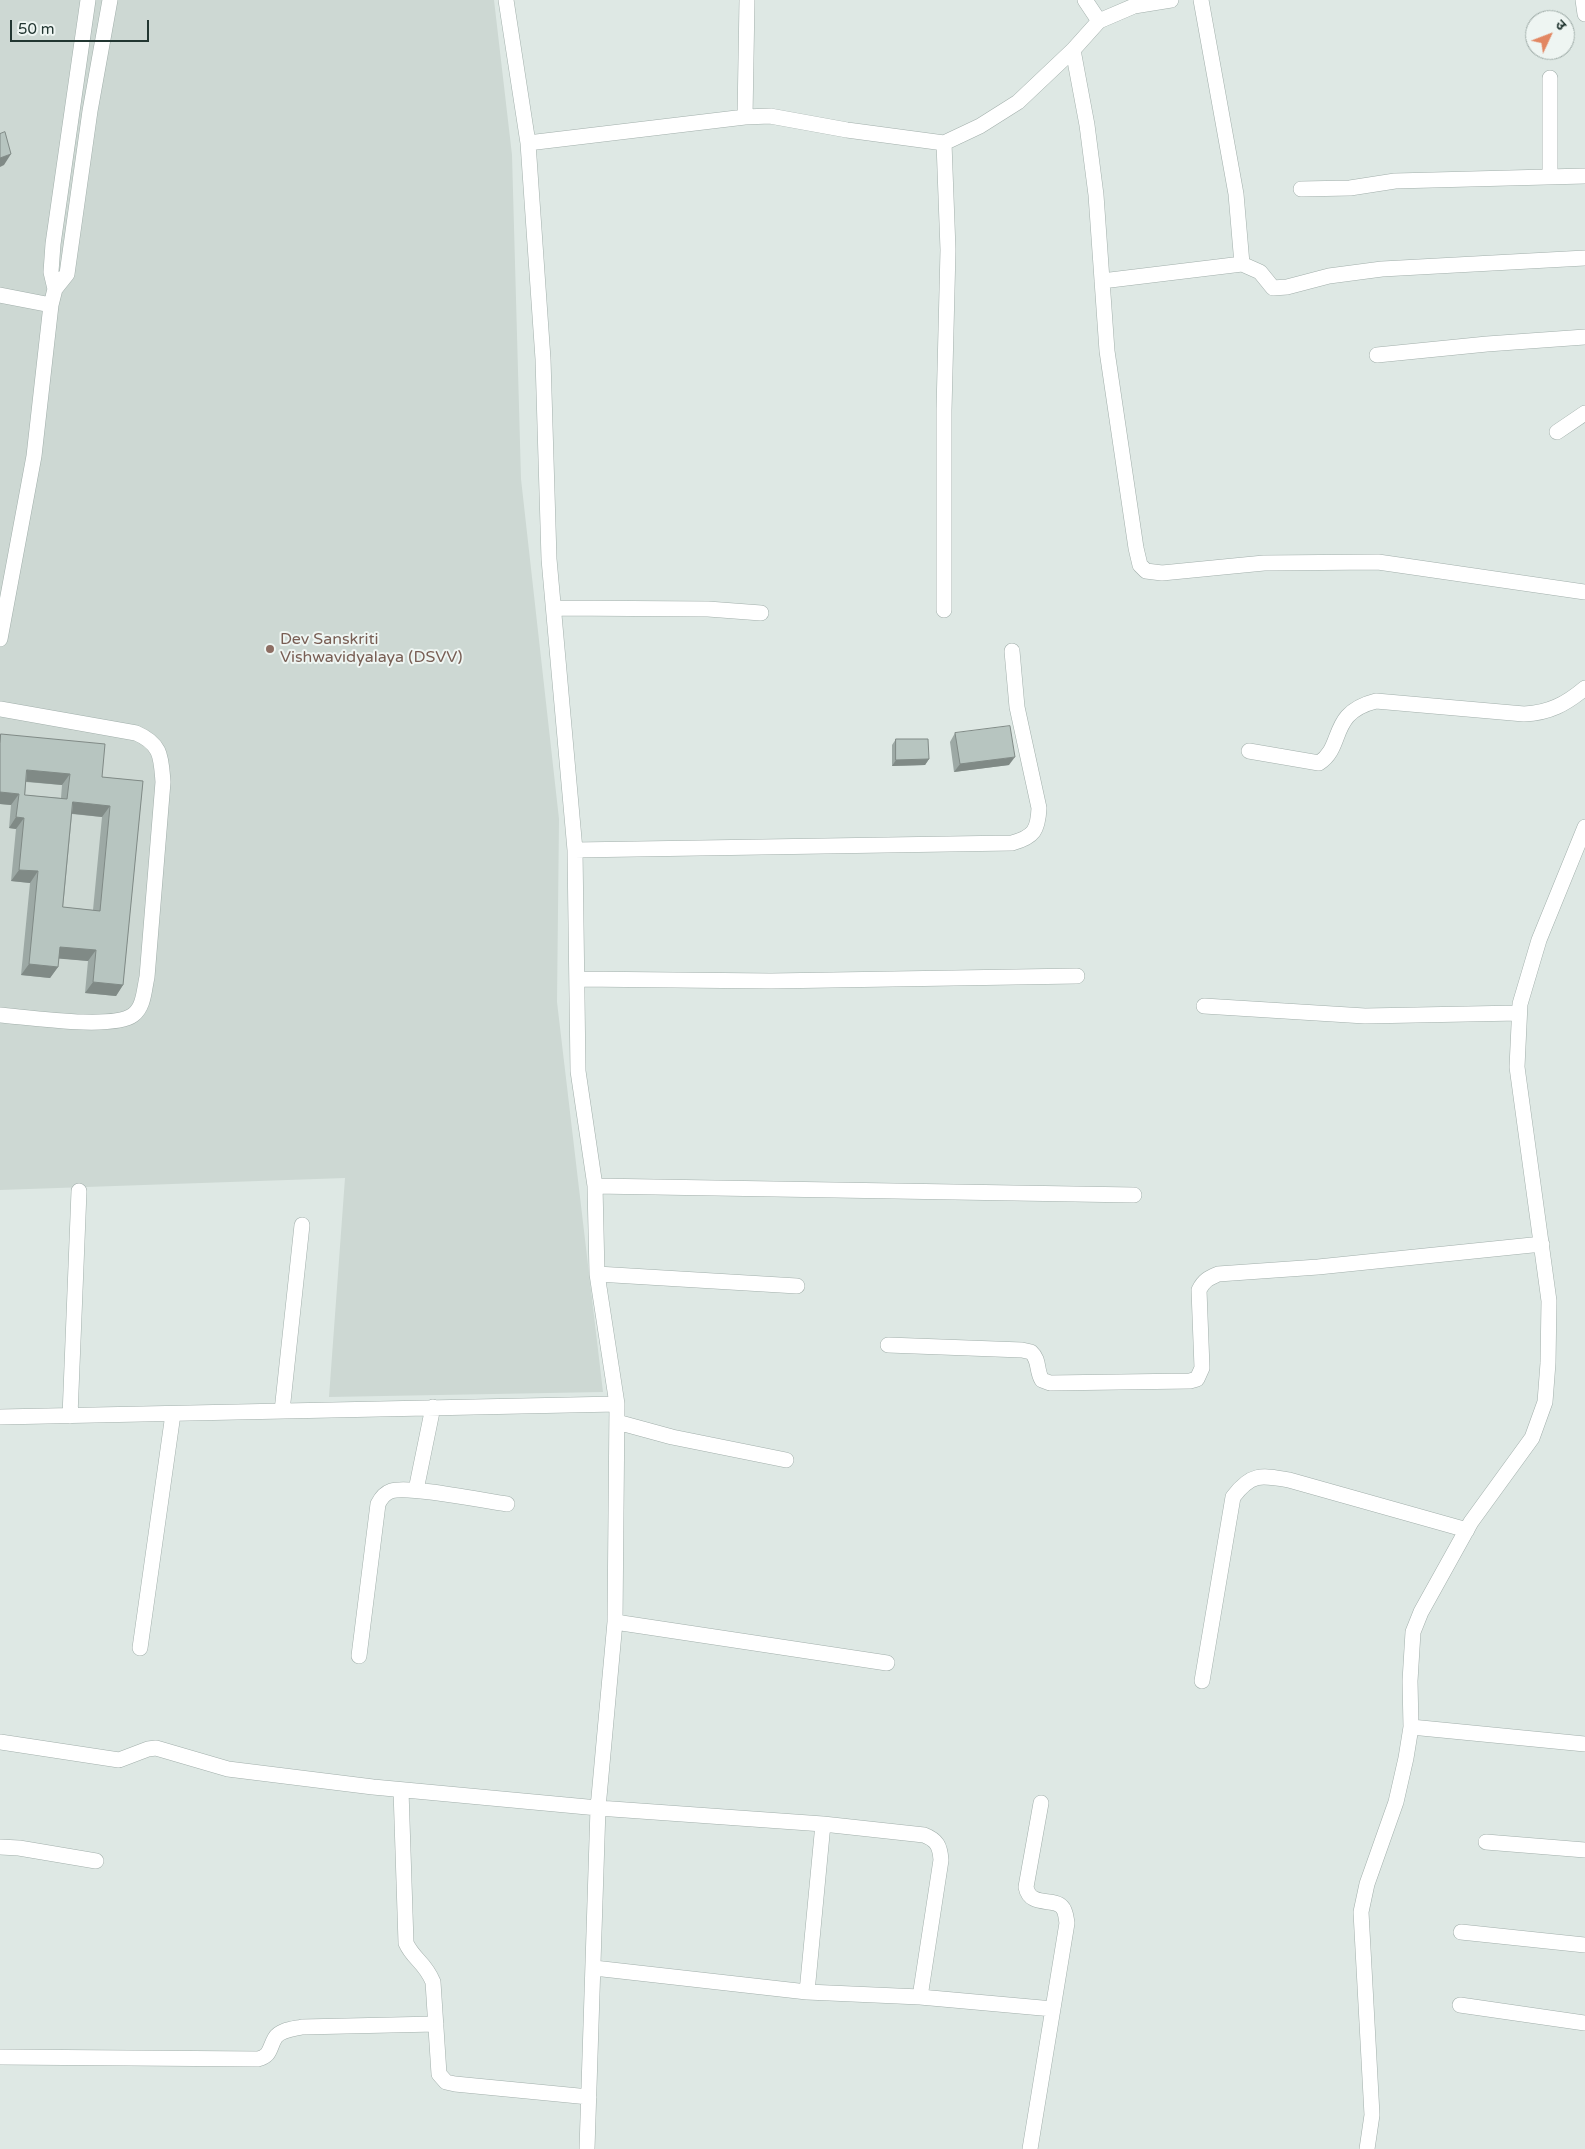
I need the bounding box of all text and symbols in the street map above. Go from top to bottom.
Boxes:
scale bar [12,10,151,42]
north arrow [1525,10,1575,60]
text: उ [1552,16,1570,34]
text: 50 m [18,20,55,38]
place label: Dev Sanskriti Vishwavidyalaya (DSVV) [280,630,462,668]
marker: Dev Sanskriti Vishwavidyalaya (DSVV) [264,643,276,655]

